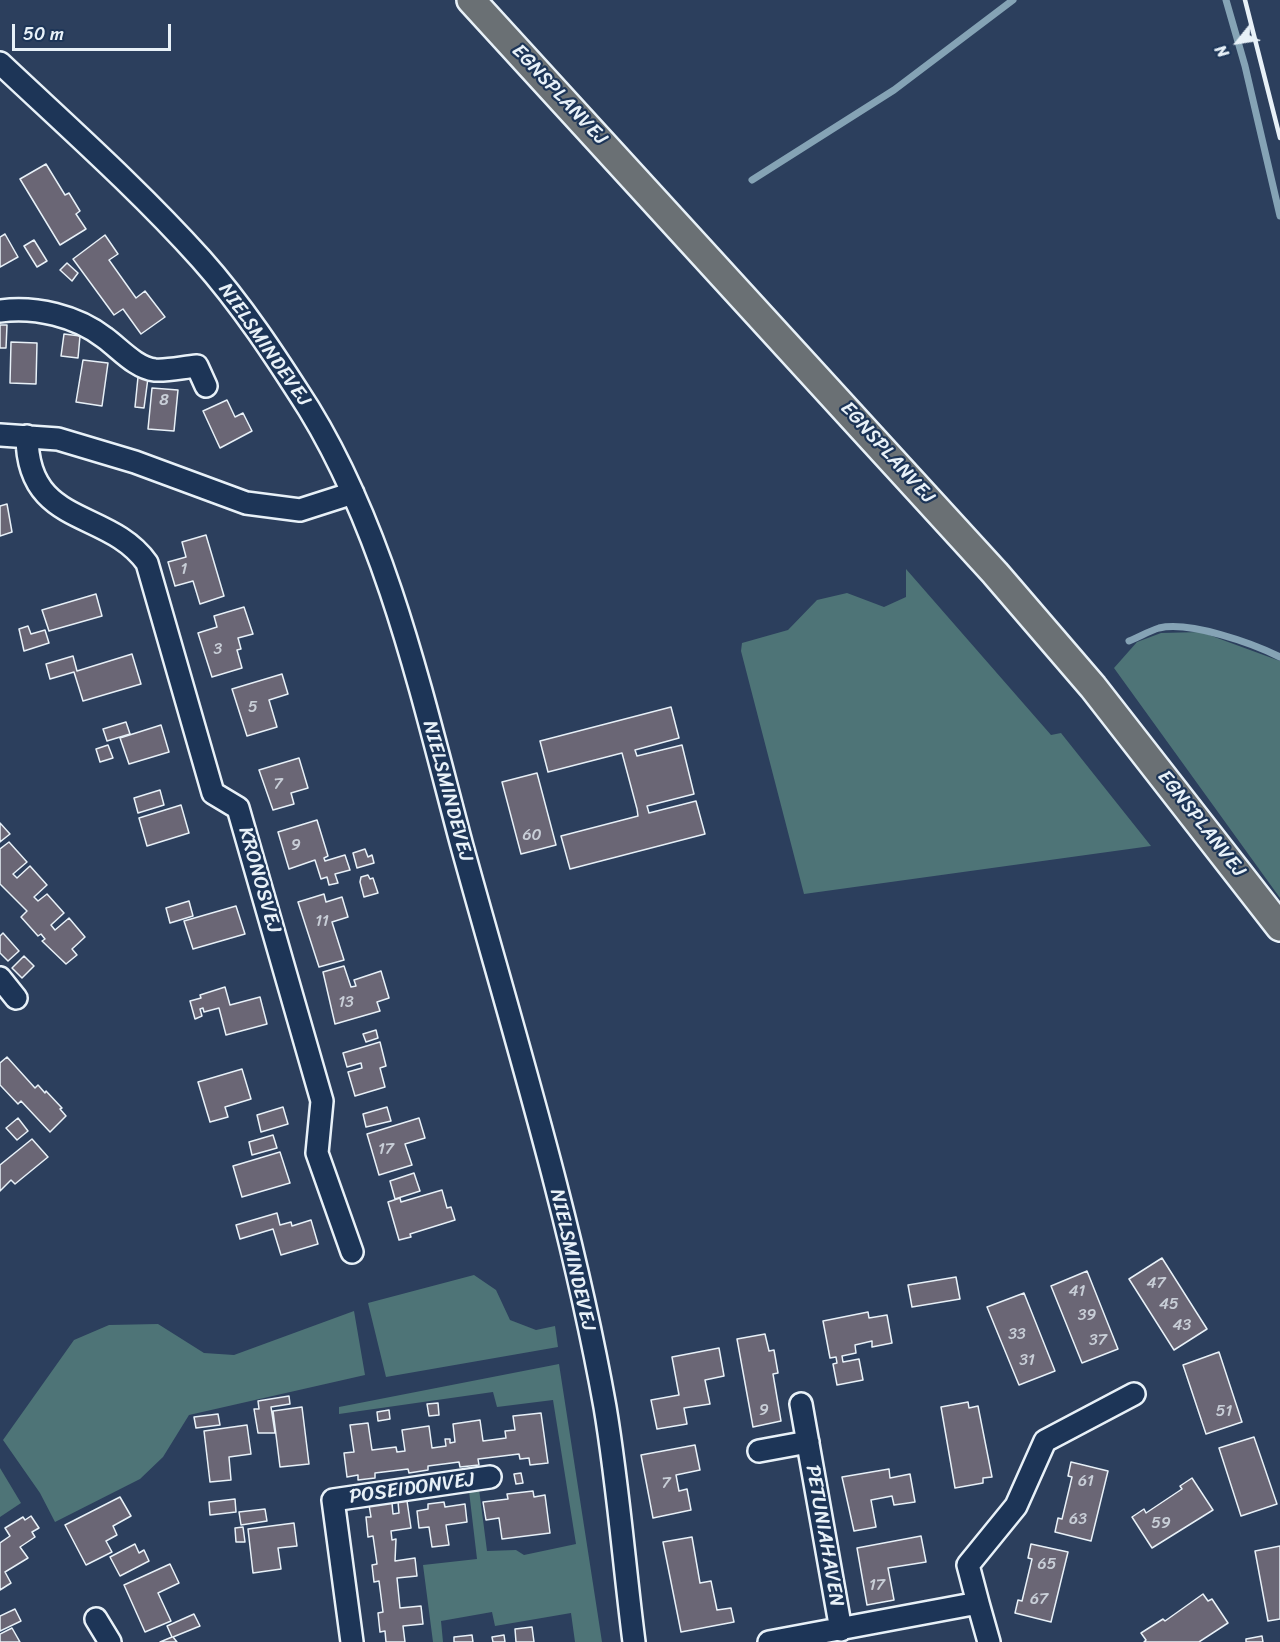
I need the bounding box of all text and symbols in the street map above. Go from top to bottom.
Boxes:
scale bar [15,12,174,50]
north arrow [1208,12,1268,72]
text: 50 m [23,18,64,50]
text: N [1207,39,1237,63]
street label: EGNSPLANVEJ [506,40,612,150]
street label: NIELSMINDEVEJ [213,279,315,411]
house number: 8 [159,391,169,411]
street label: EGNSPLANVEJ [835,397,939,509]
house number: 1 [181,560,187,580]
house number: 3 [214,640,222,660]
house number: 5 [248,698,258,718]
street label: NIELSMINDEVEJ [417,718,477,864]
street label: EGNSPLANVEJ [1152,766,1250,882]
house number: 7 [273,775,283,795]
street label: KRONOSVEJ [232,824,286,936]
house number: 60 [522,826,542,846]
house number: 9 [291,836,301,856]
house number: 11 [315,912,329,932]
house number: 13 [338,993,354,1013]
house number: 17 [378,1140,394,1160]
street label: NIELSMINDEVEJ [544,1187,600,1333]
house number: 47 [1146,1274,1166,1294]
house number: 41 [1069,1282,1085,1302]
house number: 45 [1159,1295,1179,1315]
house number: 39 [1078,1306,1096,1326]
house number: 43 [1173,1316,1191,1336]
house number: 33 [1008,1325,1026,1345]
house number: 37 [1089,1331,1107,1351]
house number: 31 [1019,1351,1035,1371]
house number: 9 [759,1401,769,1421]
house number: 51 [1216,1402,1232,1422]
street label: PETUNIAHAVEN [800,1463,848,1609]
street label: POSEIDONVEJ [348,1468,476,1510]
house number: 61 [1078,1472,1094,1492]
house number: 7 [661,1474,671,1494]
house number: 63 [1069,1510,1087,1530]
house number: 59 [1151,1514,1171,1534]
house number: 65 [1038,1555,1056,1575]
house number: 17 [869,1576,885,1596]
house number: 67 [1030,1590,1048,1610]

